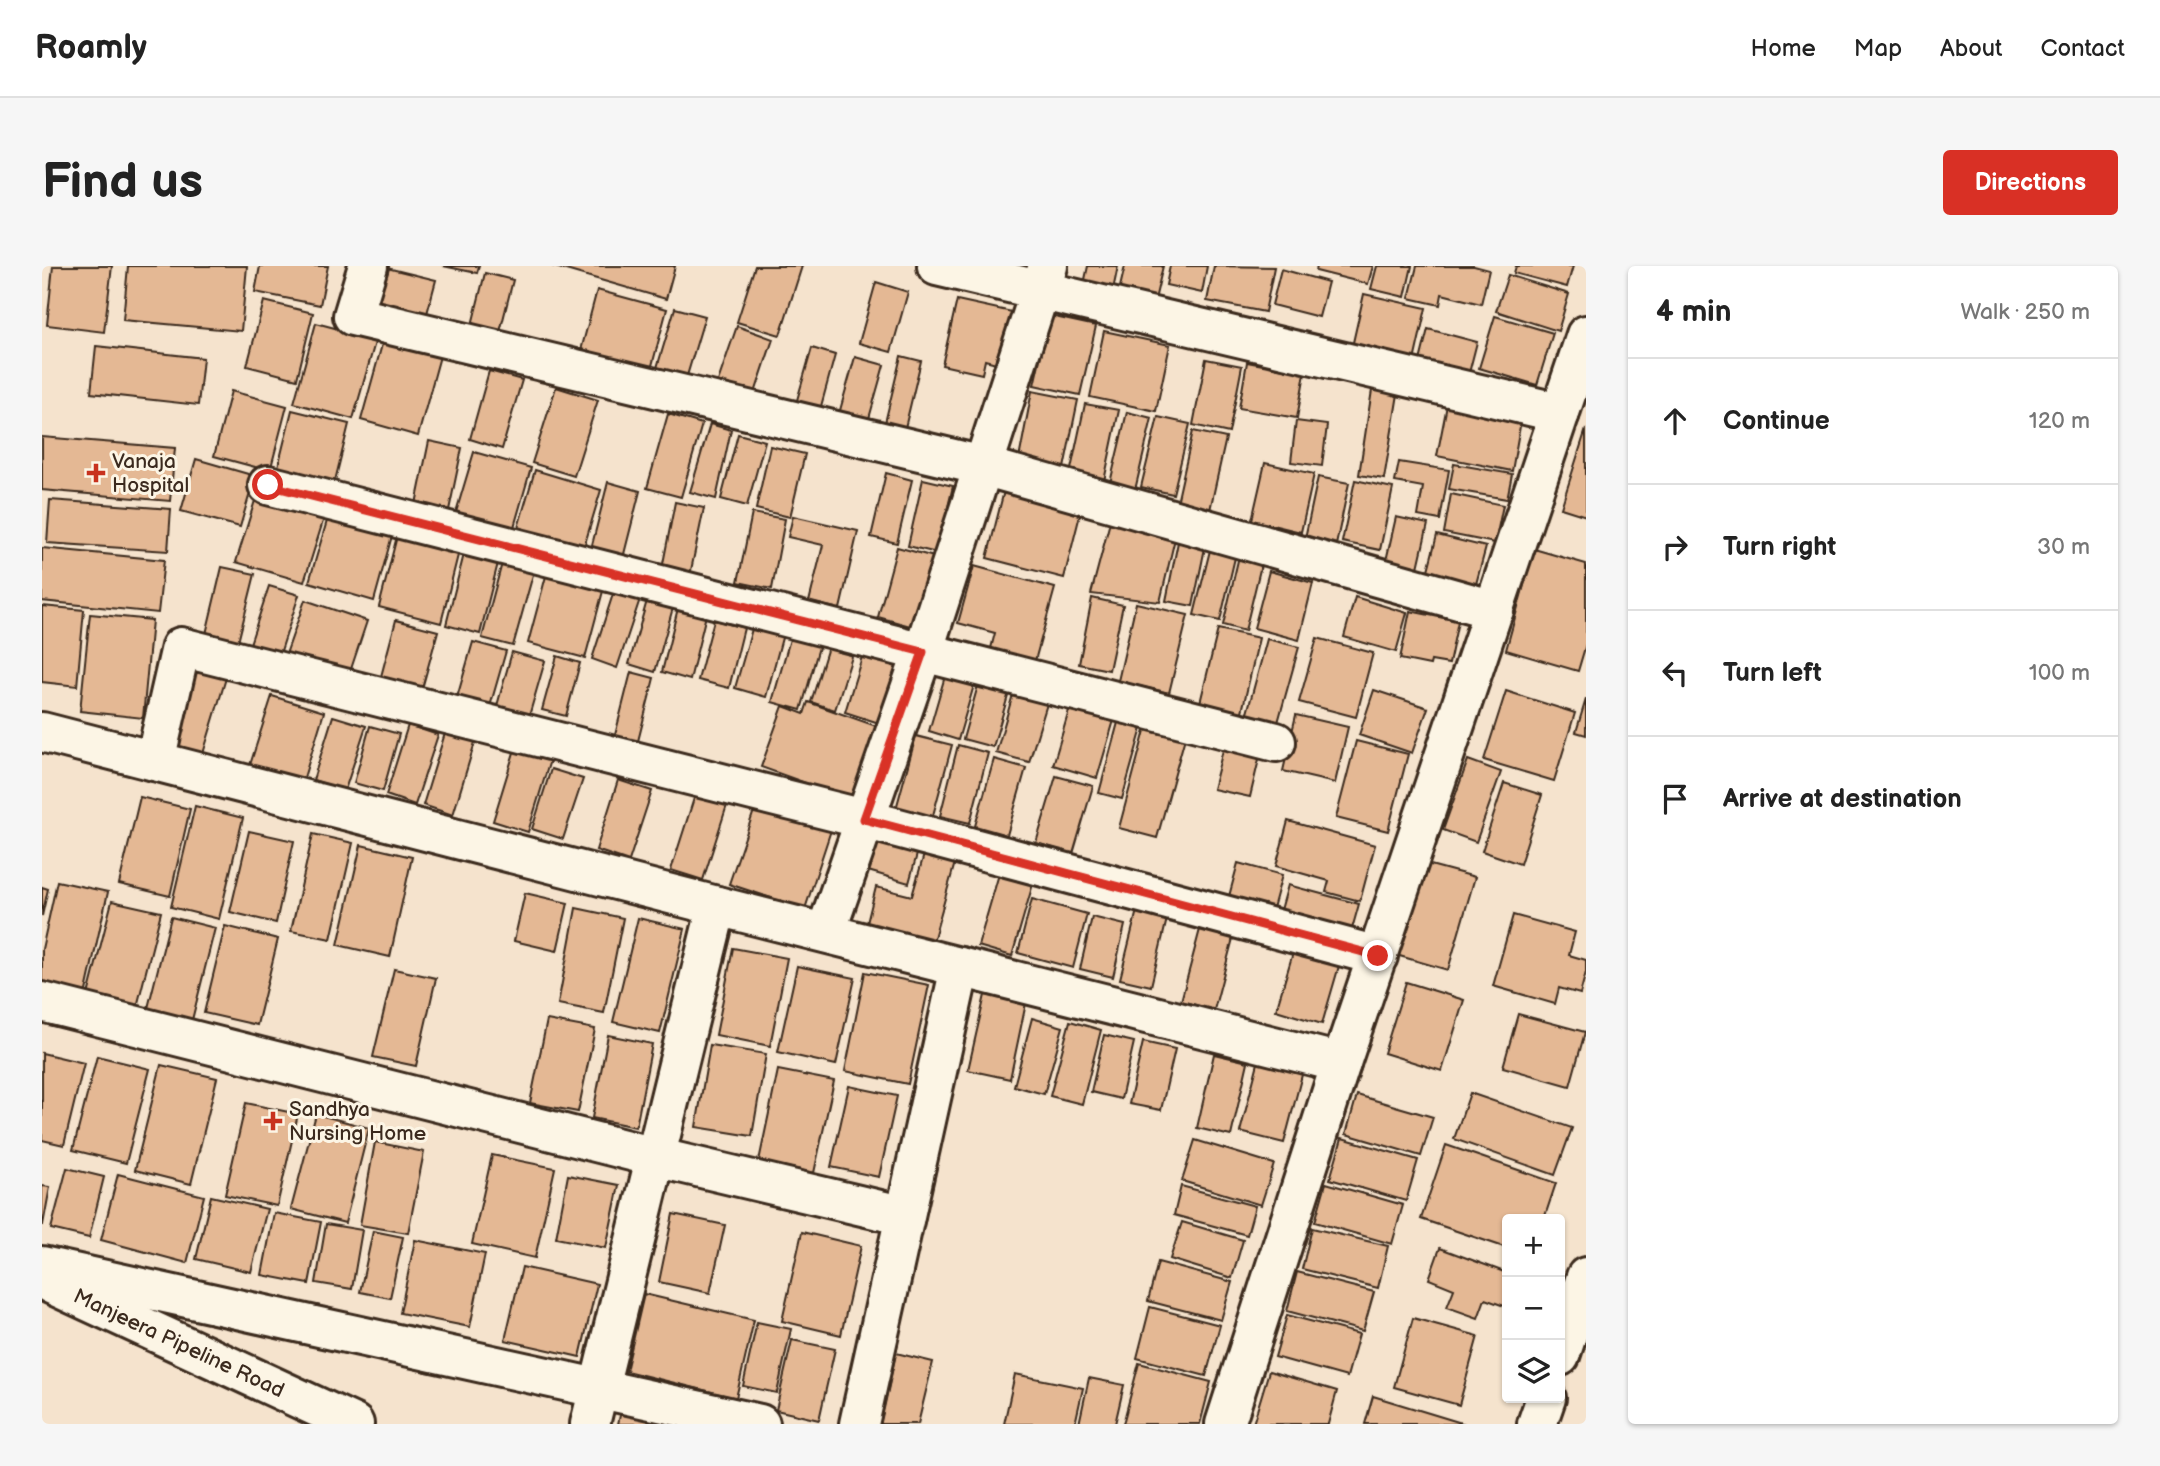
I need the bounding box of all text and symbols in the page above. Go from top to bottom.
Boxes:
text: Roamly [35,28,147,68]
text: Home [1751,34,1816,63]
text: Map [1854,34,1902,63]
text: About [1940,34,2002,63]
text: Contact [2040,34,2125,63]
button: Directions [1943,150,2118,215]
text: Find us [42,153,203,212]
text: 4 min [1656,294,1731,330]
text: Walk · 250 m [1960,298,2090,326]
icon: ahead [1656,402,1694,440]
text: Continue [1723,406,1830,437]
text: 120 m [2029,407,2090,435]
place label: Vanaja Hospital [112,449,189,498]
marker: Vanaja Hospital [86,463,106,483]
route start [252,469,283,500]
icon: right [1656,528,1694,566]
text: Turn right [1723,532,1836,563]
text: 30 m [2037,533,2090,561]
icon: left [1656,654,1694,692]
text: Turn left [1723,658,1822,689]
text: 100 m [2029,659,2090,687]
icon: arrive [1656,780,1694,818]
text: Arrive at destination [1723,784,1962,815]
route end [1362,940,1393,971]
place label: Sandhya Nursing Home [289,1097,426,1146]
marker: Sandhya Nursing Home [263,1111,283,1131]
map controls [1502,1214,1565,1403]
button: + [1502,1214,1565,1277]
button: − [1502,1277,1565,1340]
street label: Manjeera Pipeline Road [69,1284,288,1403]
button: layers [1502,1340,1565,1403]

